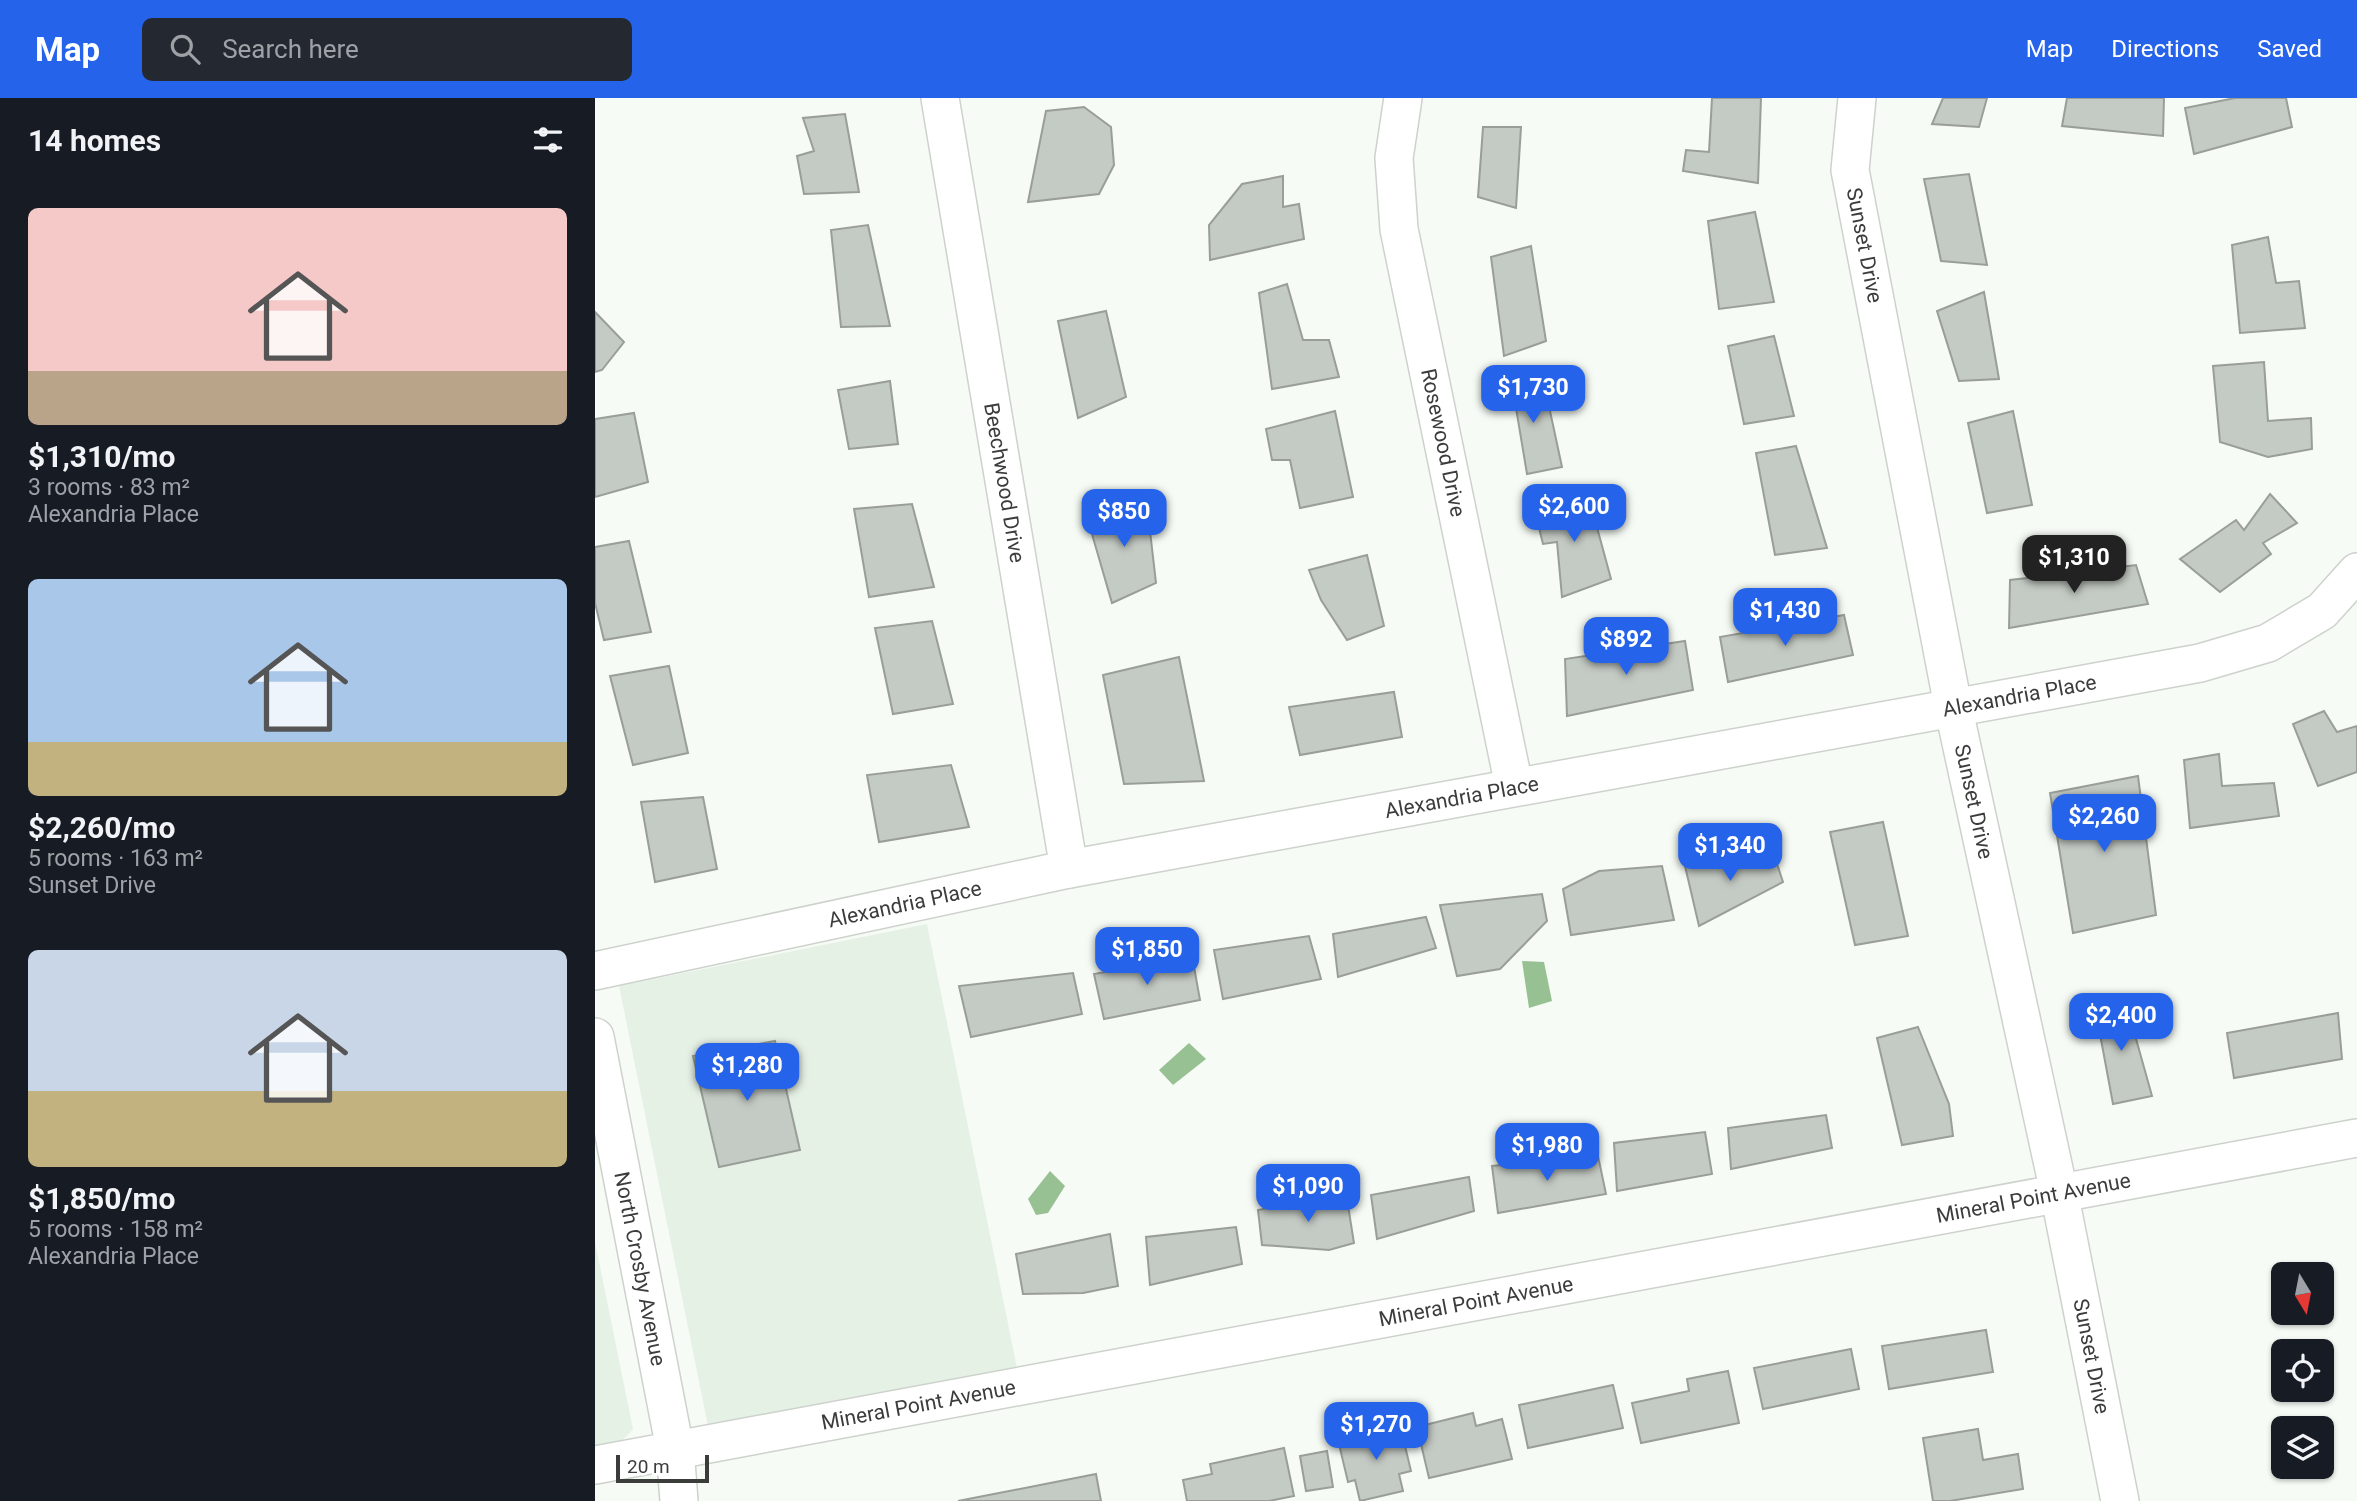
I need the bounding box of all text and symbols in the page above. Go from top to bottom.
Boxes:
search box [142,18,632,81]
text: Map [35,30,100,69]
icon: search [166,30,204,68]
text: Search here [222,34,359,64]
text: Map [2026,35,2073,63]
text: Directions [2111,35,2219,63]
text: Saved [2257,35,2322,63]
icon: filters [529,121,567,159]
text: 14 homes [28,123,161,158]
street label: Sunset Drive [1842,186,1887,305]
icon: home [235,253,361,379]
street label: Rosewood Drive [1416,366,1470,519]
pin: $1,730 [1476,366,1590,425]
text: $1,730 [1497,374,1569,401]
street label: Beechwood Drive [979,401,1030,565]
text: $1,310/mo [28,439,176,474]
text: 3 rooms · 83 m² [28,474,190,501]
pin: $2,600 [1517,484,1631,544]
pin: $850 [1083,490,1165,549]
text: $2,600 [1538,493,1610,520]
text: $850 [1098,498,1150,525]
text: Alexandria Place [28,501,199,528]
pin: $1,310 [2017,536,2131,595]
text: $1,310 [2038,544,2110,571]
pin: $1,430 [1728,588,1842,648]
text: $1,430 [1749,597,1821,624]
pin: $892 [1585,618,1667,677]
icon: home [235,624,361,750]
text: $892 [1600,626,1652,653]
street label: Alexandria Place [1941,670,2098,722]
street label: Sunset Drive [1950,742,1998,861]
street label: Alexandria Place [1383,772,1541,823]
pin: $2,260 [2047,794,2161,854]
text: $2,260 [2068,803,2140,830]
text: $2,260/mo [28,810,176,845]
pin: $1,340 [1673,824,1787,883]
text: $1,340 [1694,832,1766,859]
text: 5 rooms · 163 m² [28,845,203,872]
text: Sunset Drive [28,872,156,899]
street label: Alexandria Place [826,876,984,932]
pin: $1,850 [1090,928,1204,987]
text: $1,850 [1111,936,1183,963]
pin: $2,400 [2064,993,2178,1053]
icon: home [235,995,361,1121]
text: $2,400 [2085,1002,2157,1029]
pin: $1,280 [690,1044,804,1103]
text: $1,280 [711,1052,783,1079]
pin: $1,980 [1490,1124,1604,1183]
text: $1,980 [1511,1132,1583,1159]
pin: $1,090 [1251,1164,1365,1224]
street label: Mineral Point Avenue [1934,1168,2133,1228]
street label: North Crosby Avenue [609,1170,671,1368]
text: $1,090 [1272,1173,1344,1200]
text: $1,850/mo [28,1181,176,1216]
text: 5 rooms · 158 m² [28,1216,203,1243]
text: Alexandria Place [28,1243,199,1270]
north arrow [2271,1262,2335,1325]
map controls [2271,1262,2334,1479]
street label: Mineral Point Avenue [1377,1272,1575,1331]
street label: Sunset Drive [2068,1297,2115,1416]
button: locate [2271,1339,2334,1402]
street label: Mineral Point Avenue [819,1375,1018,1435]
pin: $1,270 [1319,1402,1433,1462]
text: $1,270 [1340,1411,1412,1438]
button: layers [2271,1416,2334,1479]
scale bar [616,1452,709,1484]
text: 20 m [627,1455,670,1478]

